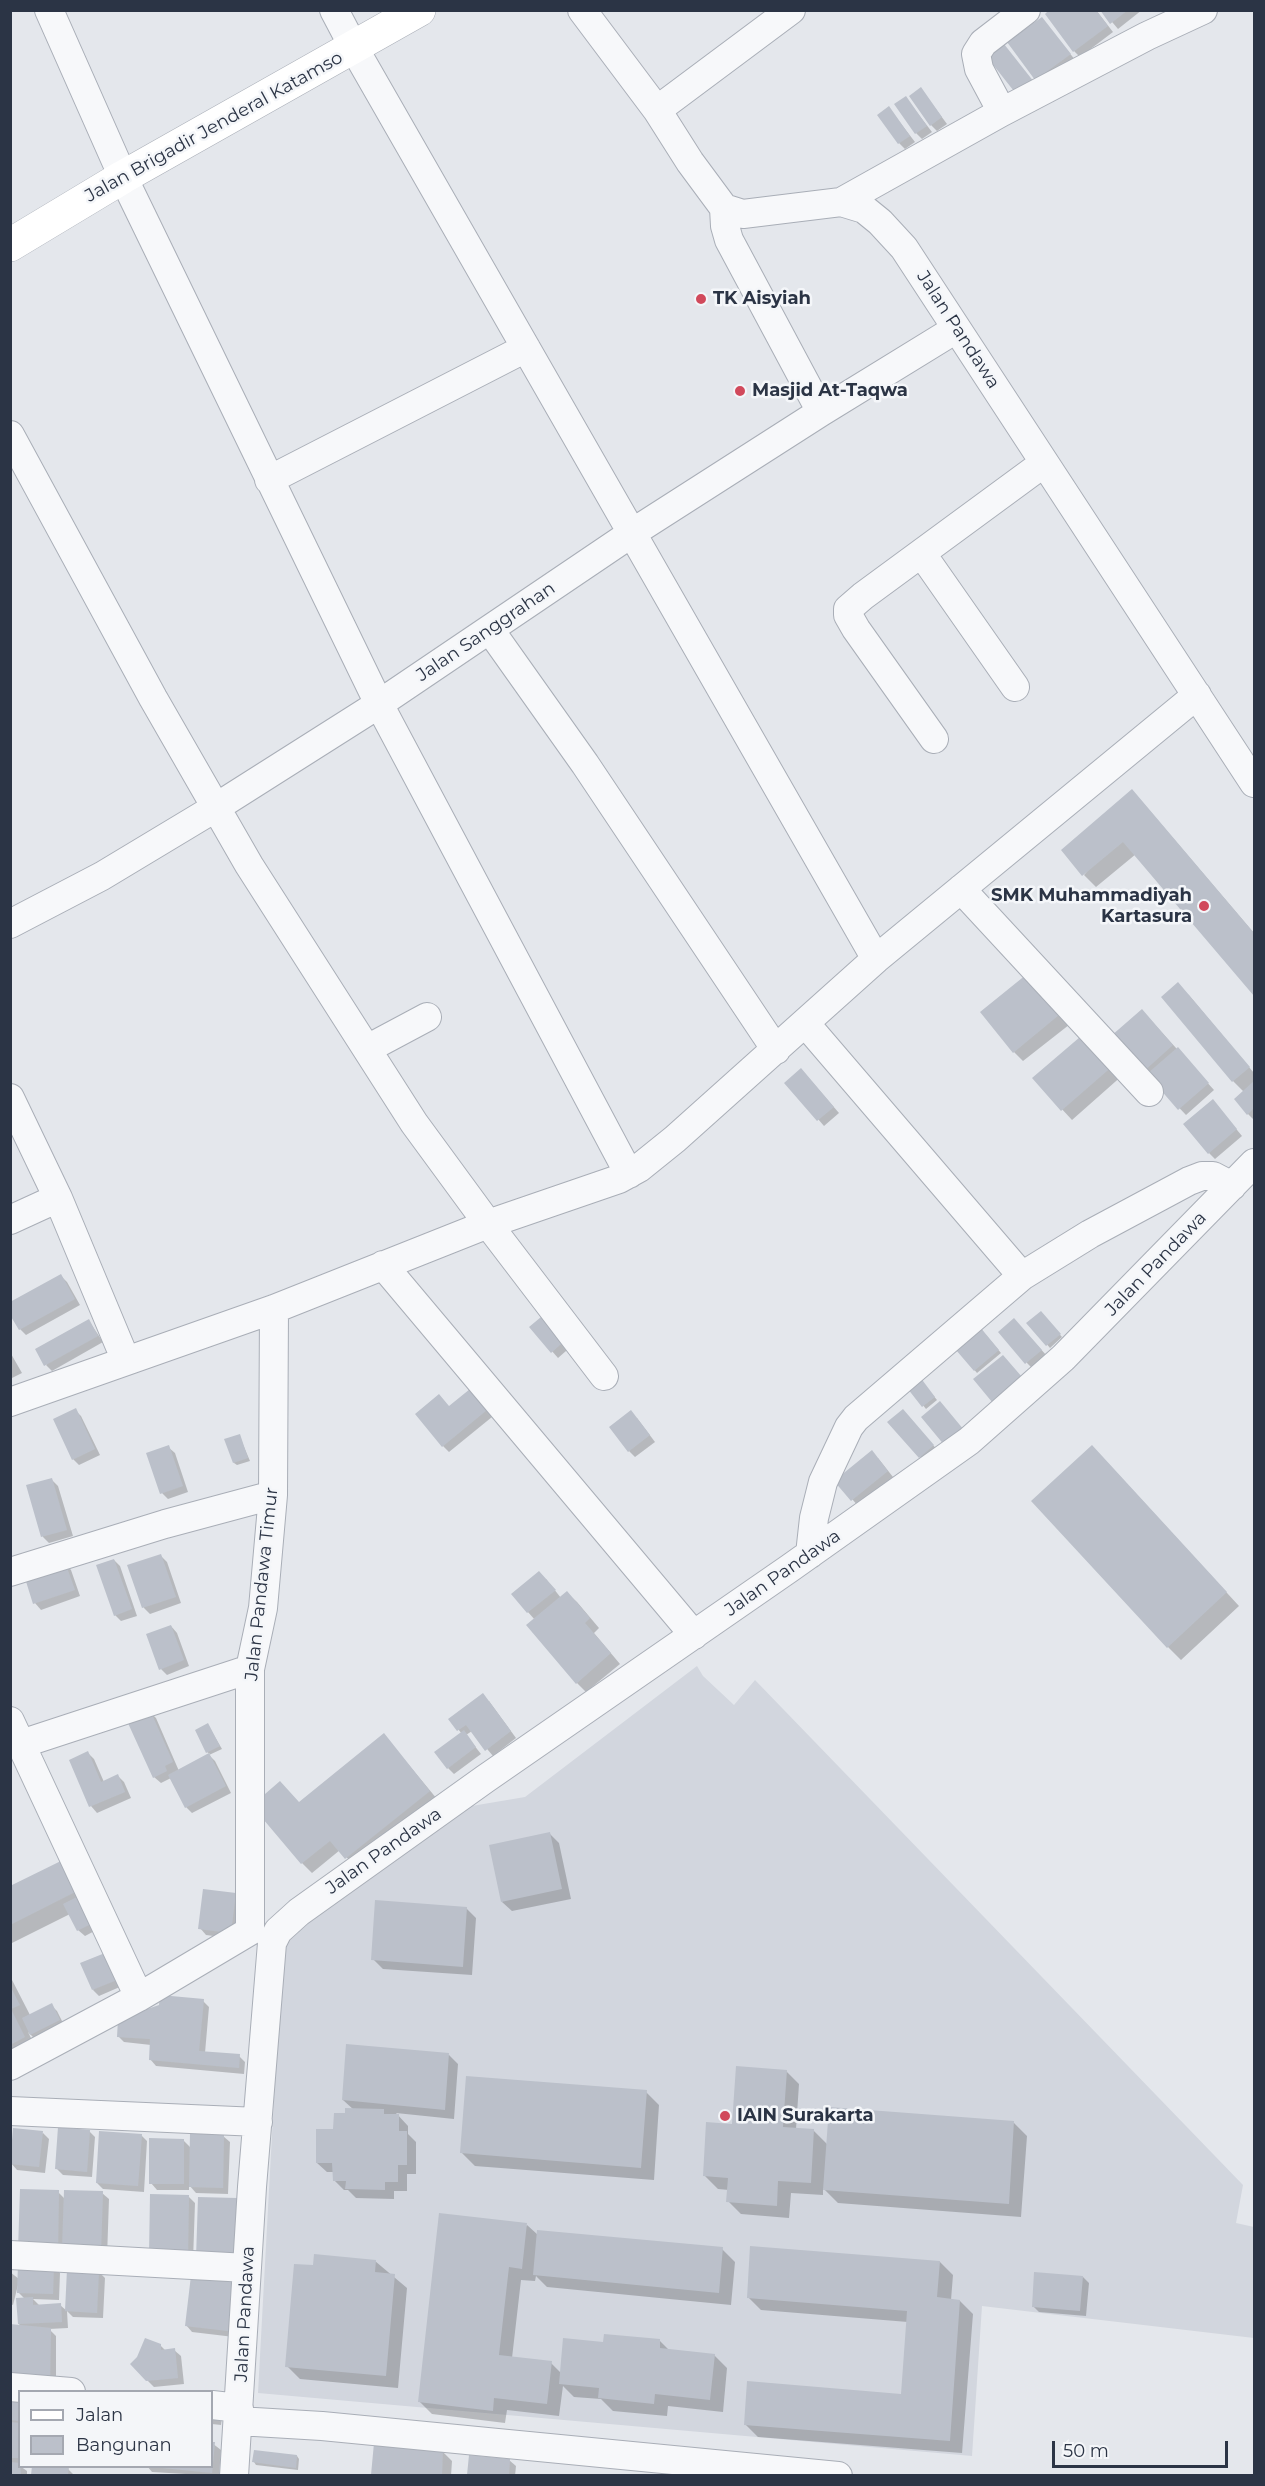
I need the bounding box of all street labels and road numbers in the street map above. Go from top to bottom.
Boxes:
street label: Jalan Brigadir Jenderal Katamso [81,47,347,207]
street label: Jalan Pandawa [912,267,1004,393]
street label: Jalan Sanggrahan [413,578,559,686]
street label: Jalan Pandawa [1101,1208,1211,1320]
street label: Jalan Pandawa Timur [241,1486,283,1682]
street label: Jalan Pandawa [721,1525,845,1621]
street label: Jalan Pandawa [322,1803,446,1899]
street label: Jalan Pandawa [231,2245,259,2383]

